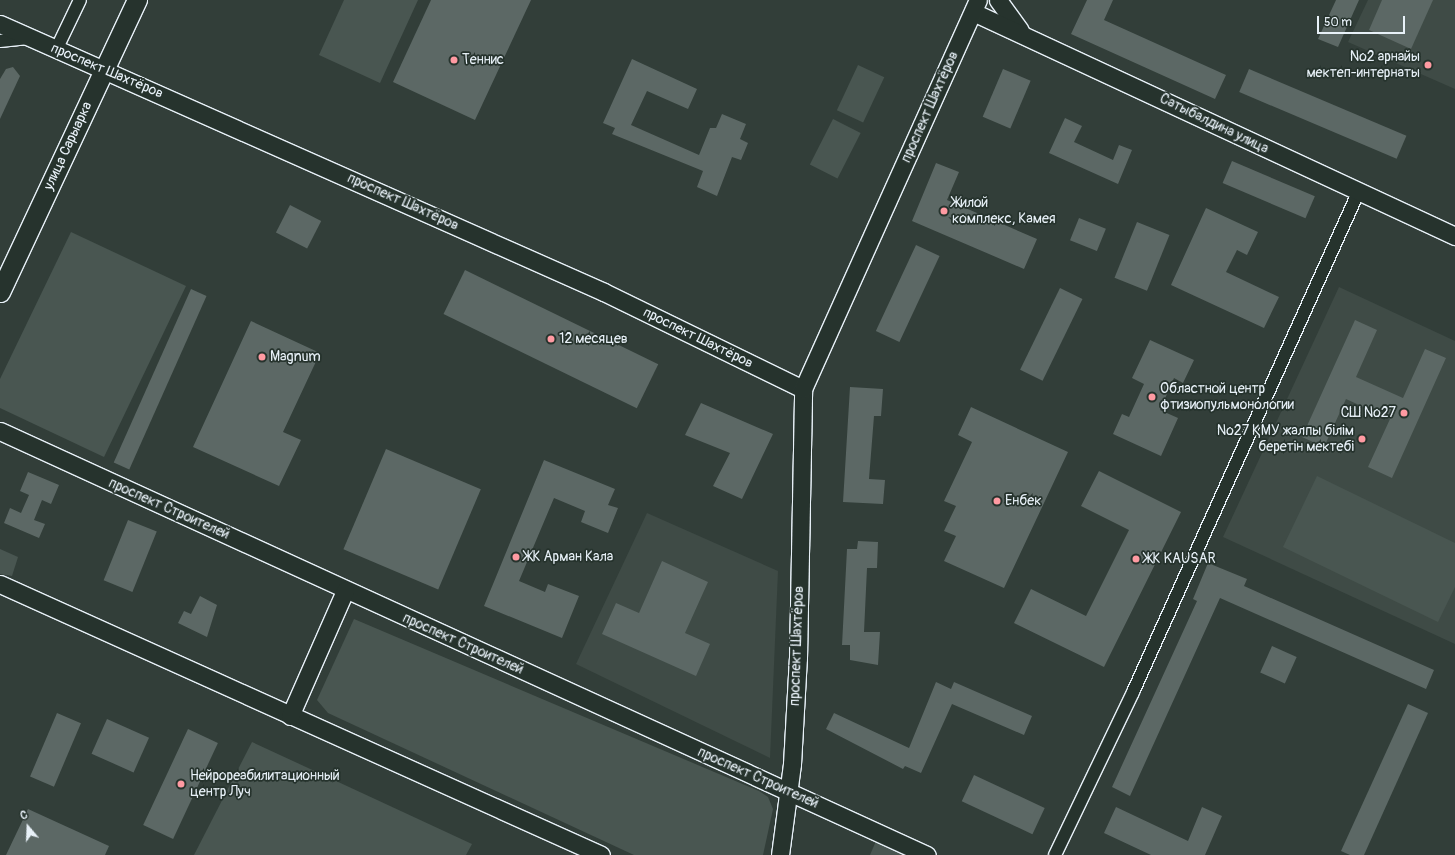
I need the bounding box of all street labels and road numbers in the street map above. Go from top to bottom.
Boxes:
street label: проспект Шахтёров [48,40,166,102]
street label: проспект Шахтёров [898,49,962,165]
street label: Сатыбалдина улица [1157,90,1271,158]
street label: улица Сарыарка [40,99,96,193]
street label: проспект Шахтёров [345,170,461,234]
street label: проспект Шахтёров [640,304,756,372]
street label: проспект Строителей [106,475,232,543]
street label: проспект Шахтёров [787,586,807,706]
street label: проспект Строителей [400,610,526,678]
street label: проспект Строителей [695,744,821,812]

